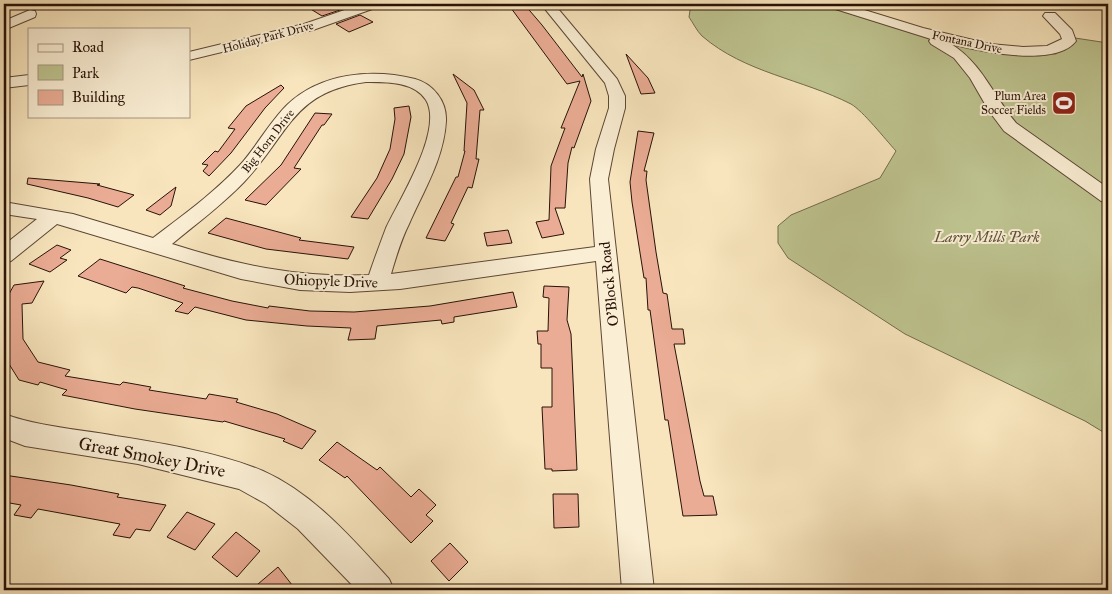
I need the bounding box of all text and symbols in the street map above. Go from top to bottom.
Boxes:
street label: Holiday Park Drive [221,18,315,56]
legend [28,28,190,118]
street label: Fontana Drive [931,28,1003,56]
text: Road [72,38,104,56]
text: Park [72,64,99,82]
text: Building [72,88,126,106]
place label: Plum Area Soccer Fields [981,89,1047,117]
sports icon: Plum Area Soccer Fields [1051,90,1077,116]
street label: Big Horn Drive [239,106,298,176]
park label: Larry Mills Park [933,228,1040,246]
street label: O'Block Road [596,240,622,327]
street label: Ohiopyle Drive [284,270,378,292]
street label: Great Smokey Drive [77,432,227,482]

